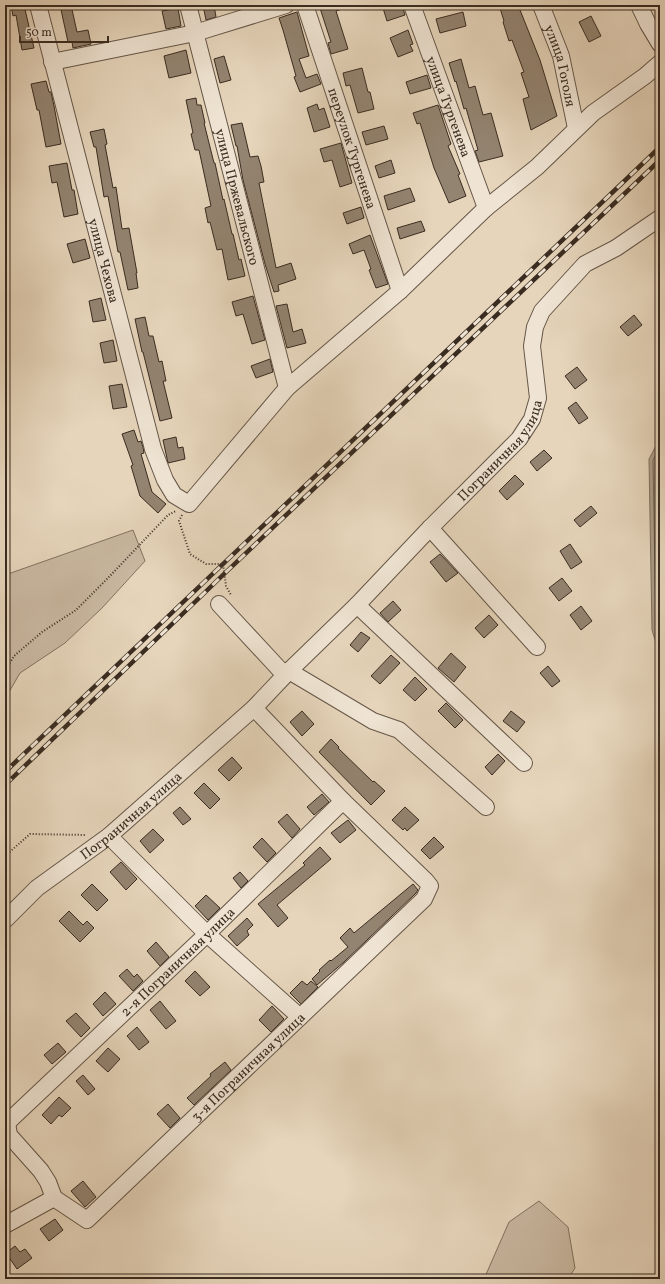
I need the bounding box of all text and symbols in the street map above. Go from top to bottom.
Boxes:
scale bar [20,18,108,44]
street label: улица Гоголя [539,22,579,109]
text: 50 m [26,25,52,41]
street label: улица Тургенева [420,54,475,160]
street label: переулок Тургенева [322,86,380,212]
street label: улица Пржевальского [209,127,263,267]
street label: улица Чехова [83,217,123,305]
street label: Пограничная улица [454,398,548,506]
street label: Пограничная улица [77,768,187,865]
street label: 2-я Пограничная улица [117,904,240,1022]
street label: 3-я Пограничная улица [188,1009,310,1127]

